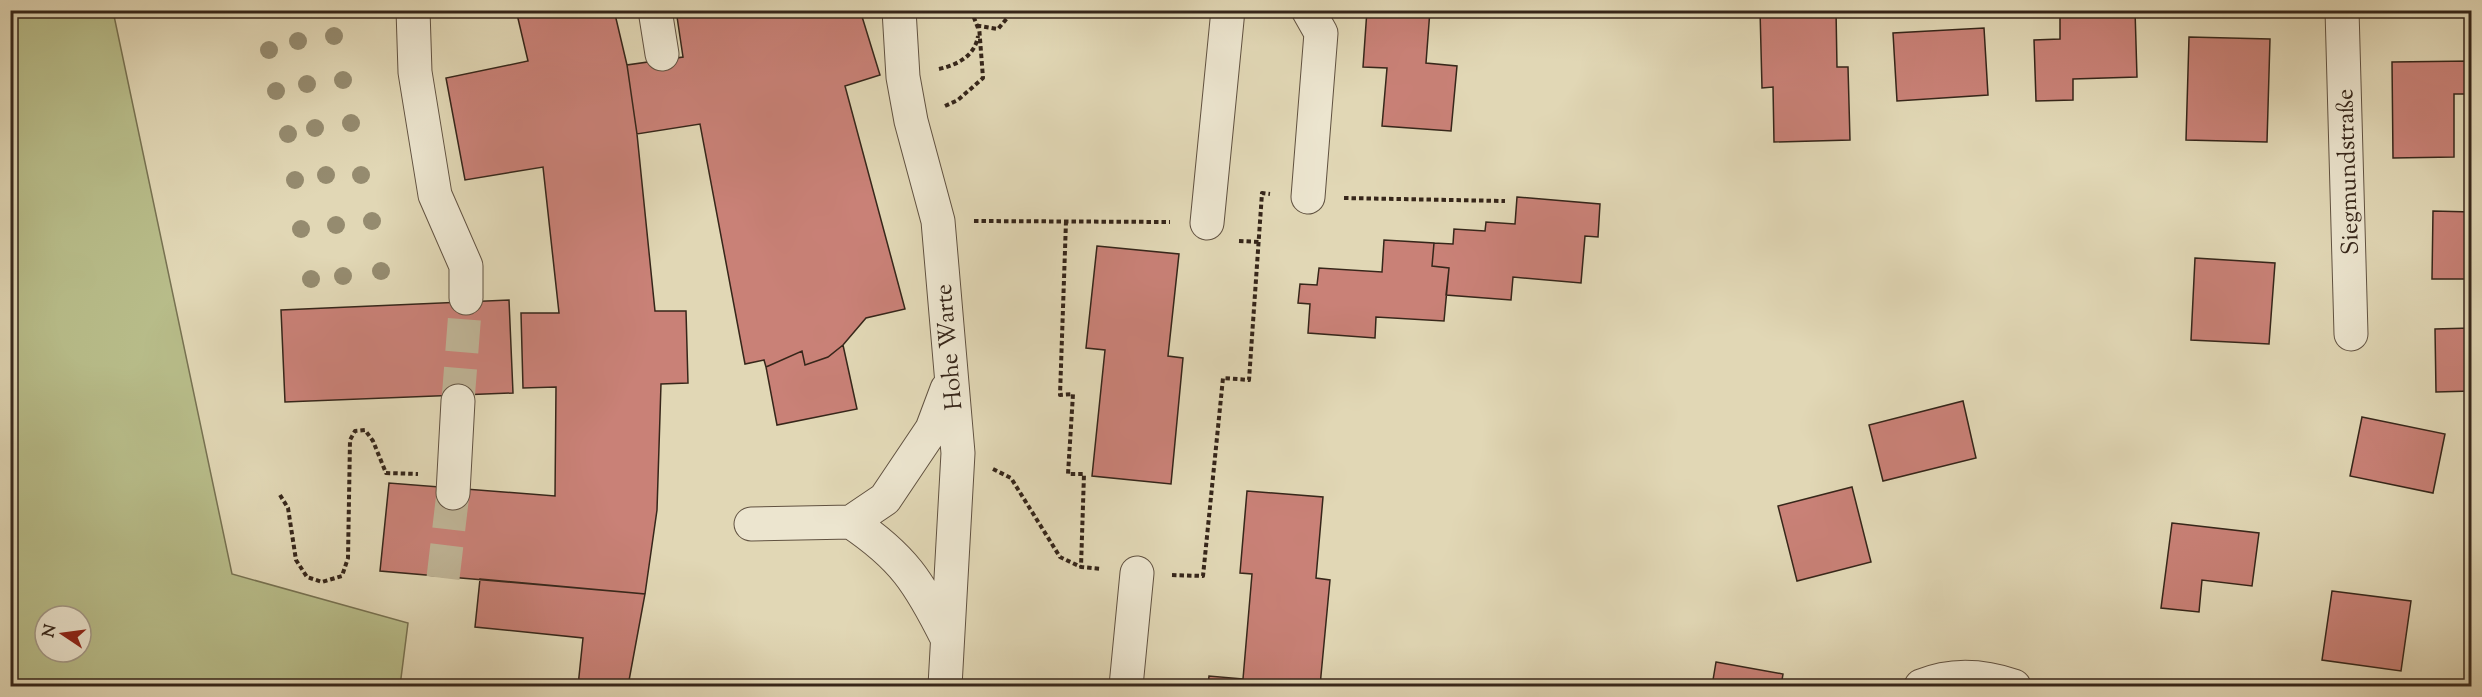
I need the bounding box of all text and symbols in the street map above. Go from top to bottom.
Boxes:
street label: Siegmundstraße [2329,88,2369,256]
street label: Hohe Warte [928,282,972,411]
north arrow [33,604,93,664]
text: N [38,622,64,640]

